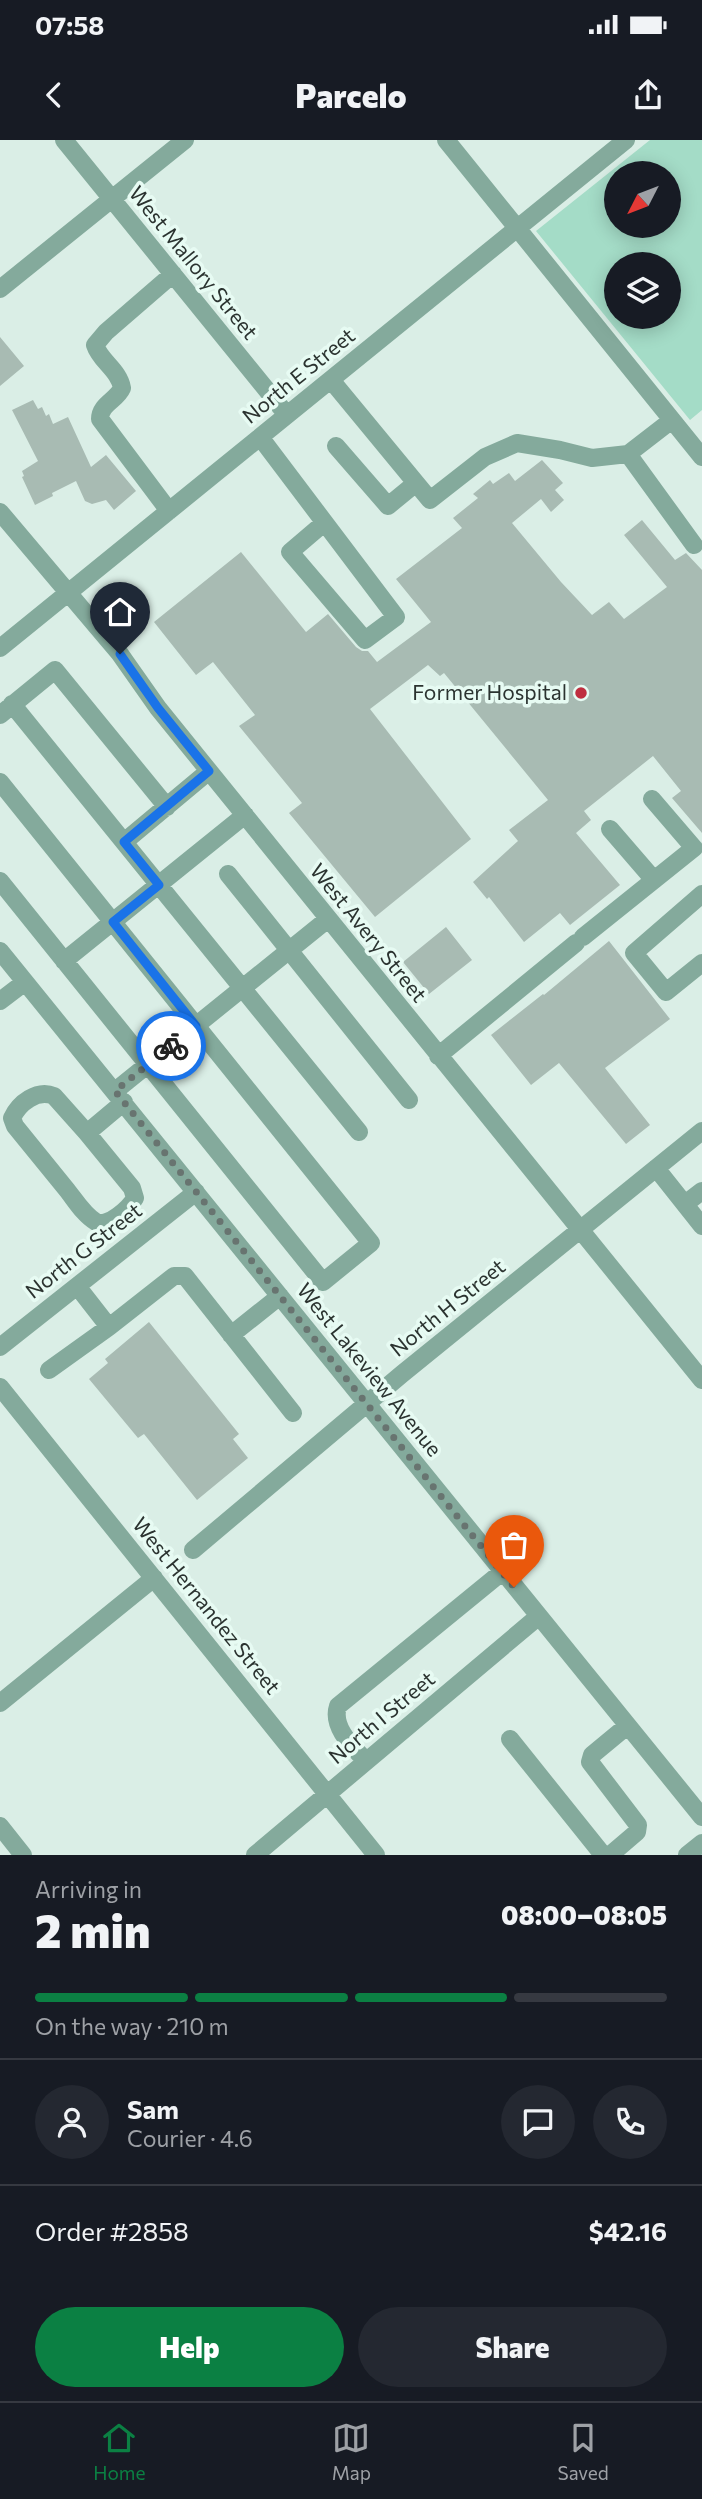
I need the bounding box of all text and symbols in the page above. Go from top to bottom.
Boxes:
text: 07:58 [35,9,104,40]
text: Parcelo [295,75,407,115]
icon: back [35,76,73,114]
icon: share [629,76,667,114]
north arrow [604,161,681,238]
map controls [604,161,681,329]
street label: West Mallory Street [125,180,264,344]
button: layers [604,252,681,329]
street label: North E Street [237,322,359,428]
pin [90,582,150,654]
icon: home [101,593,139,631]
place label: Former Hospital [412,679,567,704]
marker: Former Hospital [573,685,589,701]
street label: West Avery Street [306,858,433,1006]
courier [136,1011,206,1081]
icon: bike [152,1027,190,1065]
street label: North G Street [20,1197,146,1303]
street label: North H Street [385,1253,510,1361]
street label: West Lakeview Avenue [293,1277,448,1461]
street label: West Hernandez Street [128,1512,286,1699]
pin [484,1515,544,1587]
icon: bag [495,1526,533,1564]
street label: North I Street [323,1665,439,1768]
text: Arriving in [35,1875,142,1903]
text: 08:00–08:05 [501,1899,667,1930]
text: 2 min [35,1901,151,1957]
text: On the way · 210 m [35,2012,229,2040]
button: person [35,2085,109,2159]
button: chat [501,2085,575,2159]
button: phone [593,2085,667,2159]
text: Sam [127,2093,179,2124]
text: Courier · 4.6 [127,2124,253,2152]
text: Order #2858 [35,2215,189,2246]
text: $42.16 [589,2215,667,2246]
button: Help [35,2307,344,2387]
button: Share [358,2307,667,2387]
tab: Home [93,2419,145,2484]
tab: Map [332,2419,371,2484]
tab: Saved [557,2419,609,2484]

